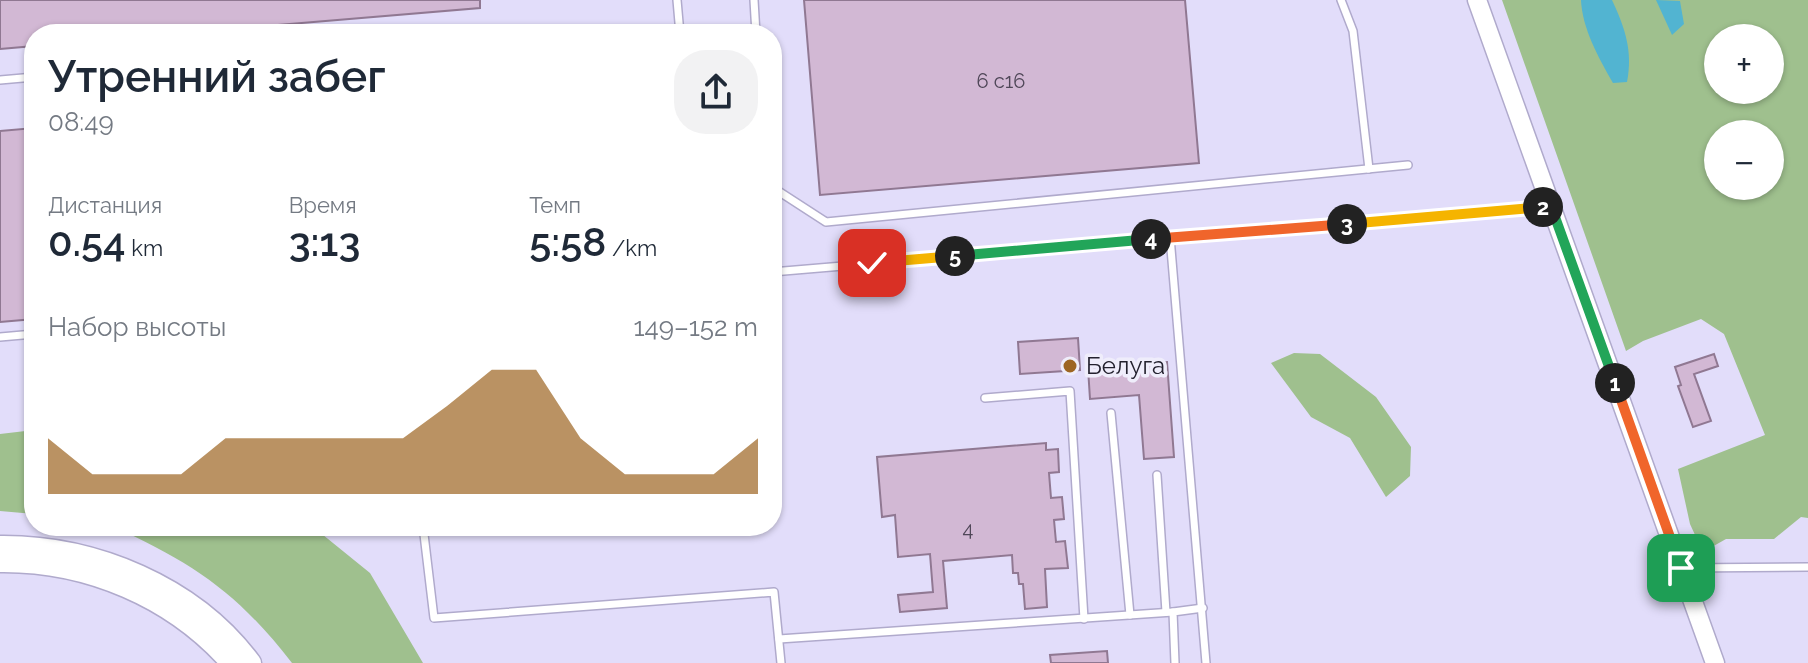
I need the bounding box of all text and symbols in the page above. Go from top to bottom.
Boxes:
map controls [1704,24,1784,200]
button: + [1704,24,1784,104]
button: share [674,50,758,134]
text: Утренний забег [48,51,386,102]
house number: 6 с16 [977,69,1025,93]
text: 08:49 [48,107,114,137]
button: − [1704,120,1784,200]
pin: 2 [1523,187,1563,227]
text: Дистанция [48,192,162,218]
text: Время [289,192,357,218]
text: Темп [529,192,581,218]
text: 2 [1537,194,1549,220]
pin: 3 [1327,204,1367,244]
text: 3 [1341,211,1353,237]
text: 0.54 [48,218,126,265]
text: 3:13 [289,218,360,265]
text: 5:58 [529,218,606,265]
pin: 4 [1131,219,1171,259]
text: 4 [1145,226,1157,252]
pin [838,229,906,297]
text: km [126,235,163,261]
text: /km [606,235,657,261]
pin: 5 [935,236,975,276]
icon: check [850,241,894,285]
text: 5 [949,243,961,269]
text: Набор высоты [48,312,226,342]
text: 149–152 m [633,312,758,342]
place label: Белуга [1086,351,1165,380]
marker: Белуга [1061,357,1079,375]
pin: 1 [1595,363,1635,403]
text: 1 [1610,370,1620,396]
house number: 4 [963,517,974,541]
pin [1647,534,1715,602]
icon: arrive [1659,546,1703,590]

